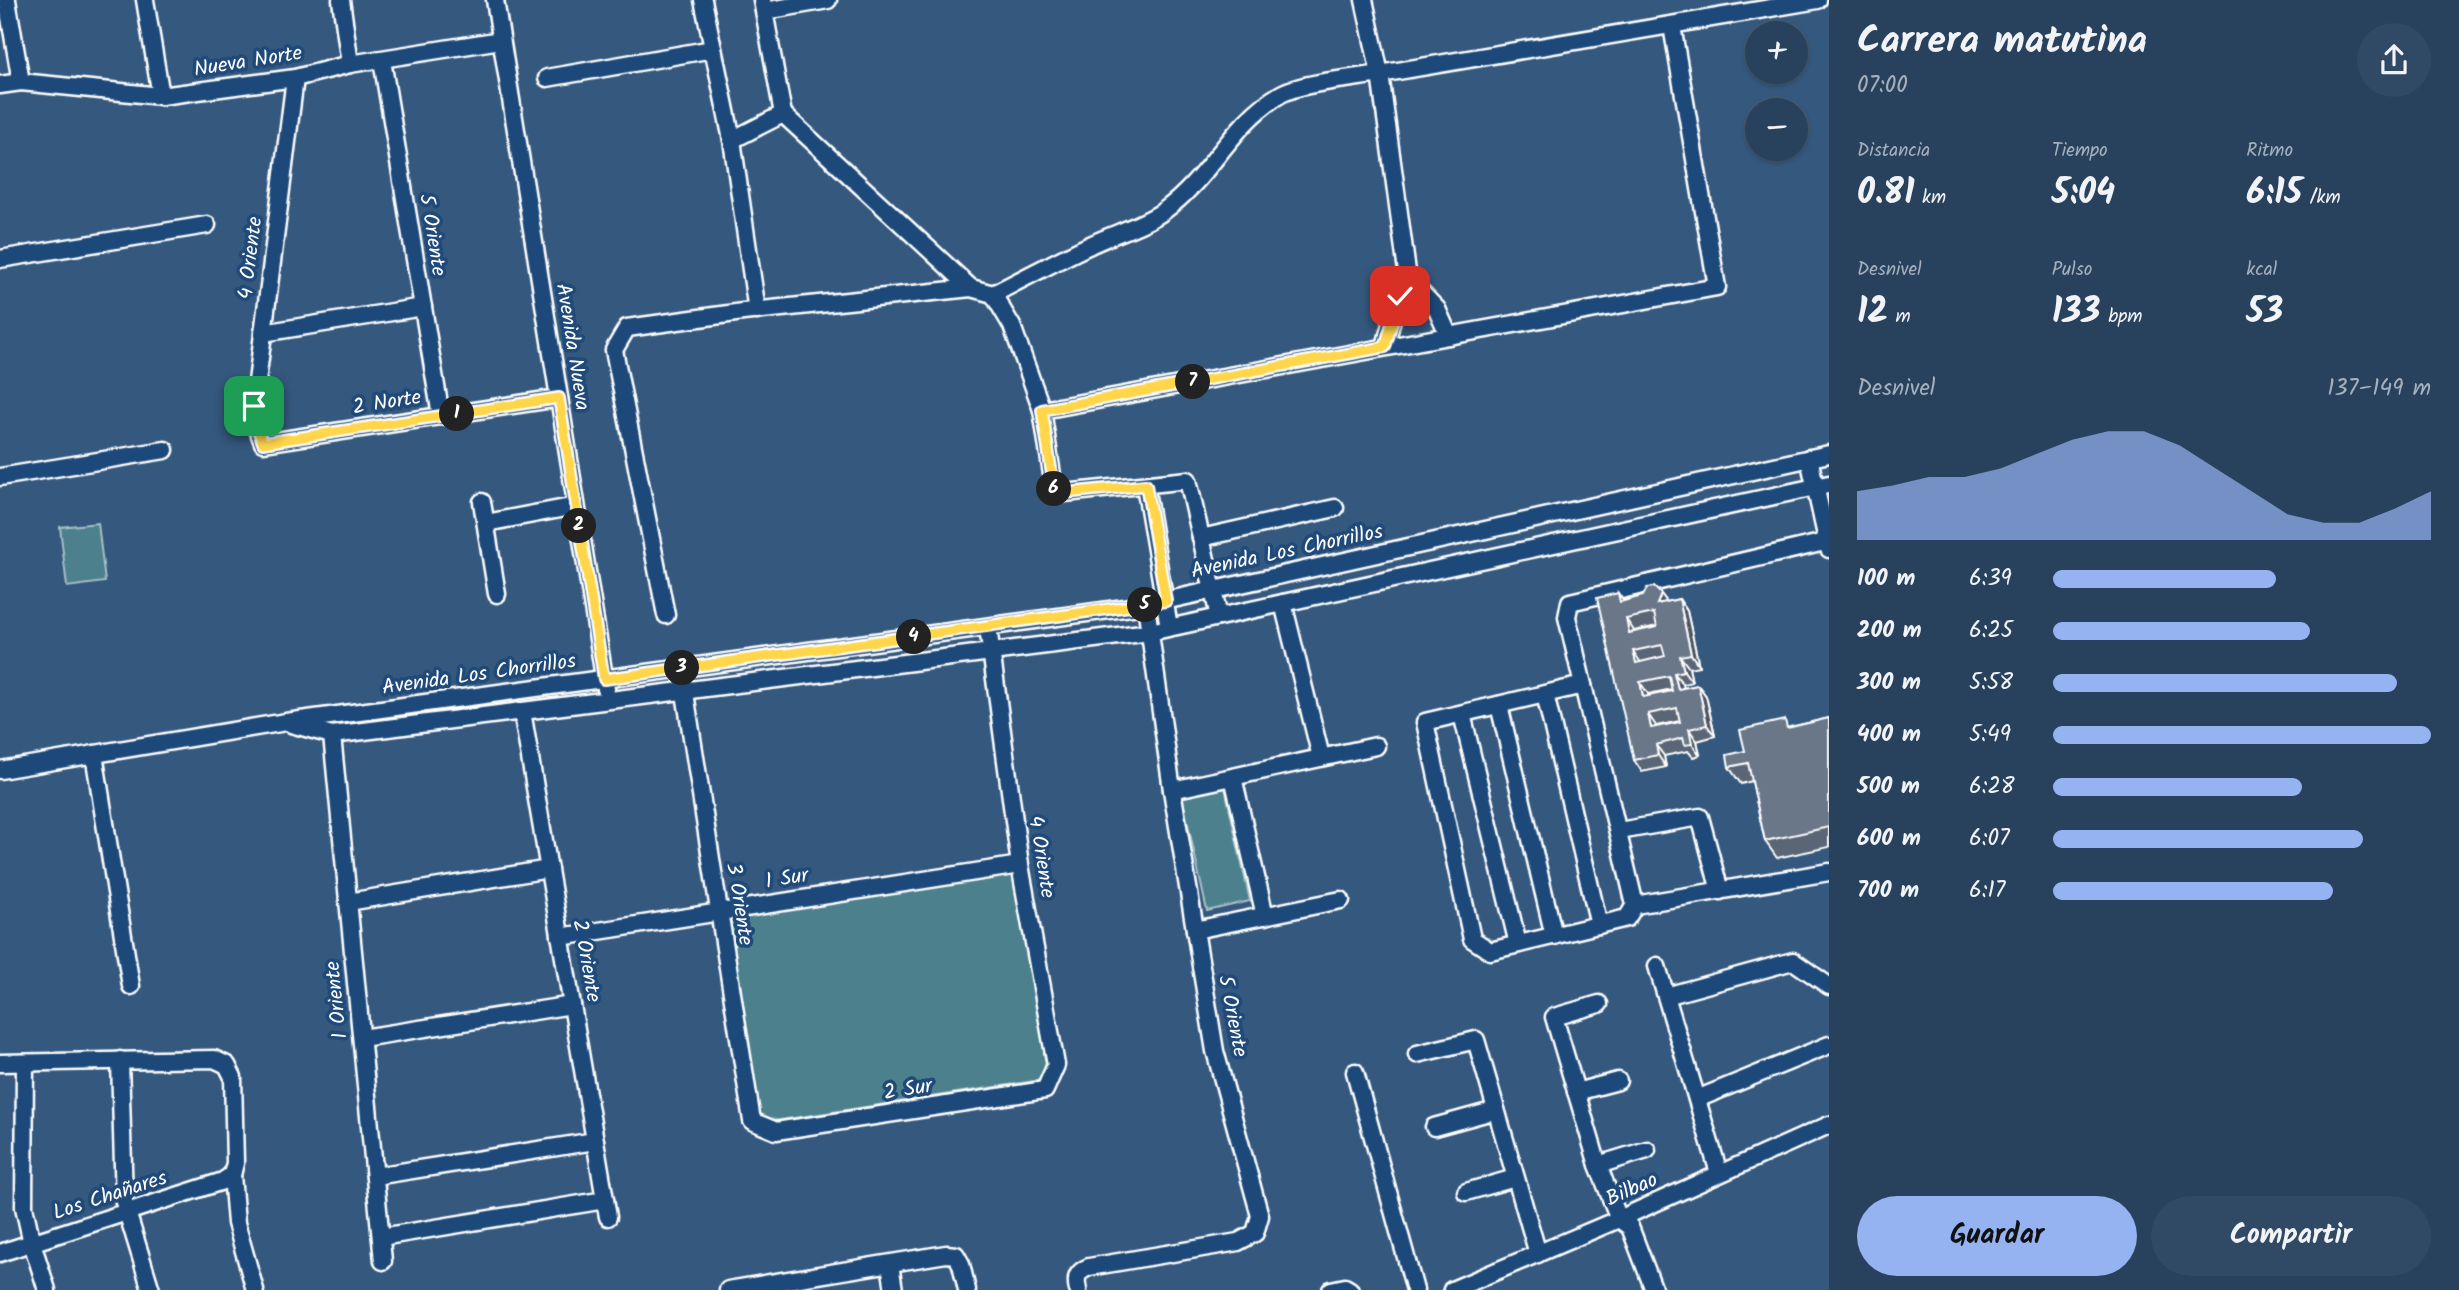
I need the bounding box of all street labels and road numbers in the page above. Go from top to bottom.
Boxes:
street label: Nueva Norte [192,37,305,87]
street label: 5 Oriente [409,192,455,279]
street label: 4 Oriente [230,214,273,301]
street label: Avenida Nueva [546,281,598,413]
street label: 2 Norte [350,381,424,425]
street label: Avenida Los Chorrillos [1188,516,1386,588]
street label: Avenida Los Chorrillos [380,645,578,705]
street label: 4 Oriente [1018,813,1064,901]
street label: 1 Sur [763,859,812,899]
street label: 3 Oriente [716,860,762,948]
street label: 2 Oriente [562,917,610,1006]
street label: 1 Oriente [316,959,357,1041]
street label: 5 Oriente [1208,972,1256,1060]
street label: 2 Sur [881,1070,936,1110]
street label: Los Chañares [49,1162,171,1230]
street label: Bilbao [1601,1164,1663,1216]

